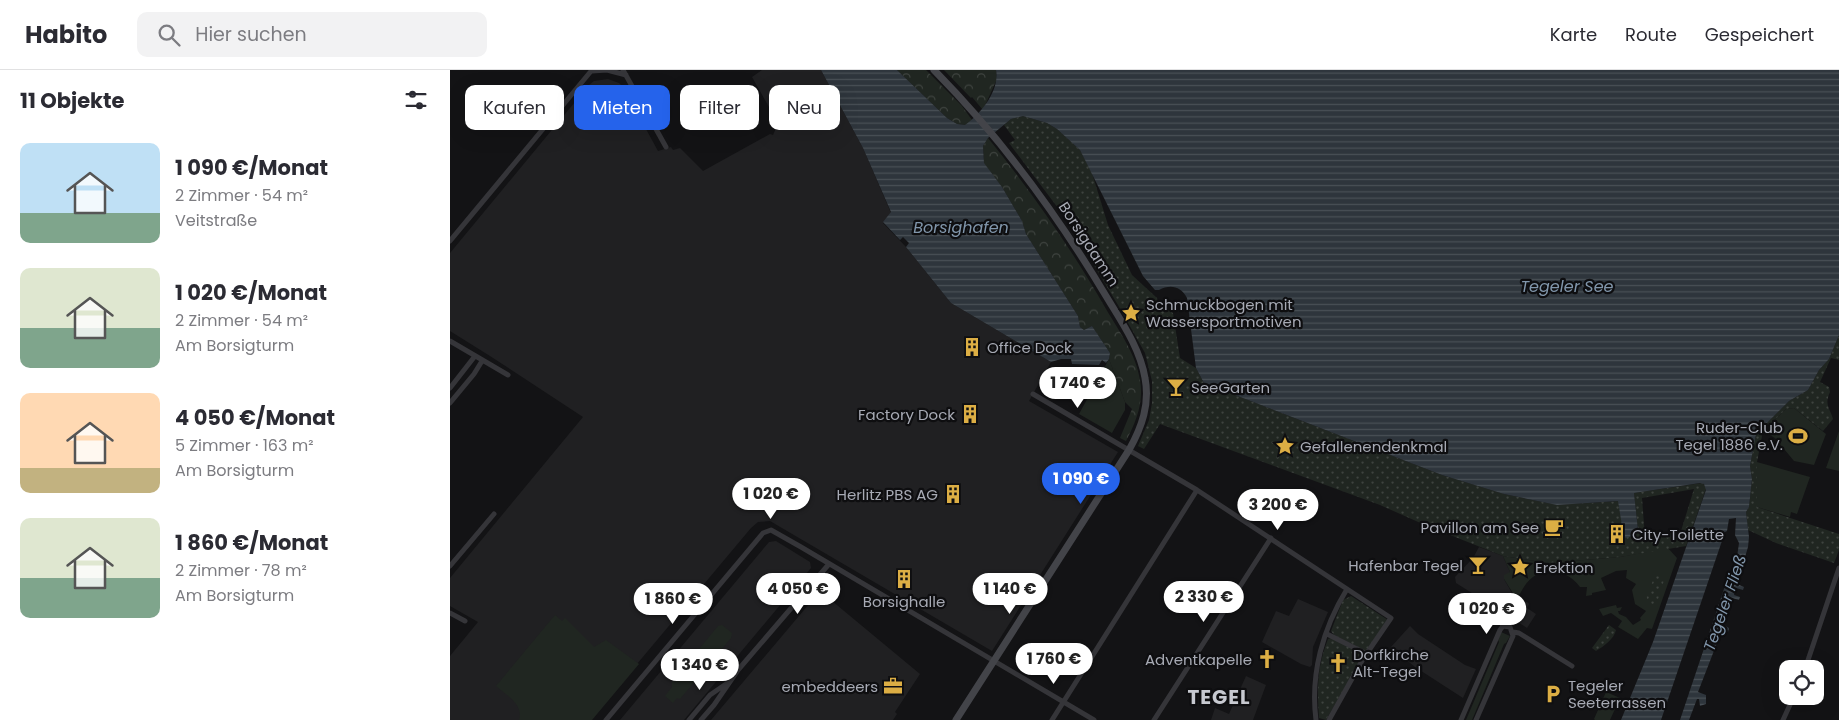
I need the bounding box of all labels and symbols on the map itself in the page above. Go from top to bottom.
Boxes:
street label: Borsigdamm [1054,198,1124,290]
water label: Borsighafen [913,216,1009,239]
water label: Tegeler See [1520,275,1614,298]
place label: Schmuckbogen mit Wassersportmotiven [1146,294,1301,332]
place icon: Schmuckbogen mit Wassersportmotiven [1120,302,1142,324]
building icon: Office Dock [961,336,983,358]
place label: Office Dock [987,337,1072,358]
pin: 1 740 € [1032,366,1124,409]
bar icon: SeeGarten [1165,376,1187,398]
place label: SeeGarten [1191,377,1270,398]
building icon: Factory Dock [959,403,981,425]
place label: Factory Dock [858,404,955,425]
place label: Ruder-Club Tegel 1886 e.V. [1675,417,1783,455]
sports icon: Ruder-Club Tegel 1886 e.V. [1787,425,1809,447]
place icon: Gefallenendenkmal [1274,435,1296,457]
place label: Gefallenendenkmal [1300,436,1447,457]
pin: 1 090 € [1035,462,1127,505]
pin: 1 020 € [725,478,817,520]
building icon: Herlitz PBS AG [942,483,964,505]
place label: Herlitz PBS AG [837,484,938,505]
pin: 3 200 € [1232,488,1324,531]
cafe icon: Pavillon am See [1543,516,1565,538]
place label: Pavillon am See [1420,517,1539,538]
building icon: City-Toilette [1606,523,1628,545]
place label: City-Toilette [1632,524,1724,545]
water label: Tegeler Fließ [1698,552,1752,654]
bar icon: Hafenbar Tegel [1467,554,1489,576]
place label: Hafenbar Tegel [1348,555,1463,576]
place icon: Erektion [1509,556,1531,578]
place label: Erektion [1535,557,1594,578]
building icon: Borsighalle [893,568,915,590]
pin: 4 050 € [752,572,844,615]
pin: 1 140 € [964,572,1056,615]
pin: 2 330 € [1158,580,1250,623]
pin: 1 860 € [627,582,719,625]
place label: Borsighalle [863,591,945,612]
pin: 1 020 € [1441,592,1533,635]
pin: 1 760 € [1008,642,1100,685]
place label: Dorfkirche Alt-Tegel [1353,644,1429,682]
pin: 1 340 € [654,648,746,691]
church icon: Adventkapelle [1256,648,1278,670]
place label: Adventkapelle [1145,649,1252,670]
church icon: Dorfkirche Alt-Tegel [1327,652,1349,674]
office icon: embeddeers [882,675,904,697]
place label: Tegeler Seeterrassen [1568,675,1666,713]
place label: embeddeers [782,676,878,697]
district label: TEGEL [1187,683,1251,711]
parking icon: Tegeler Seeterrassen [1542,683,1564,705]

